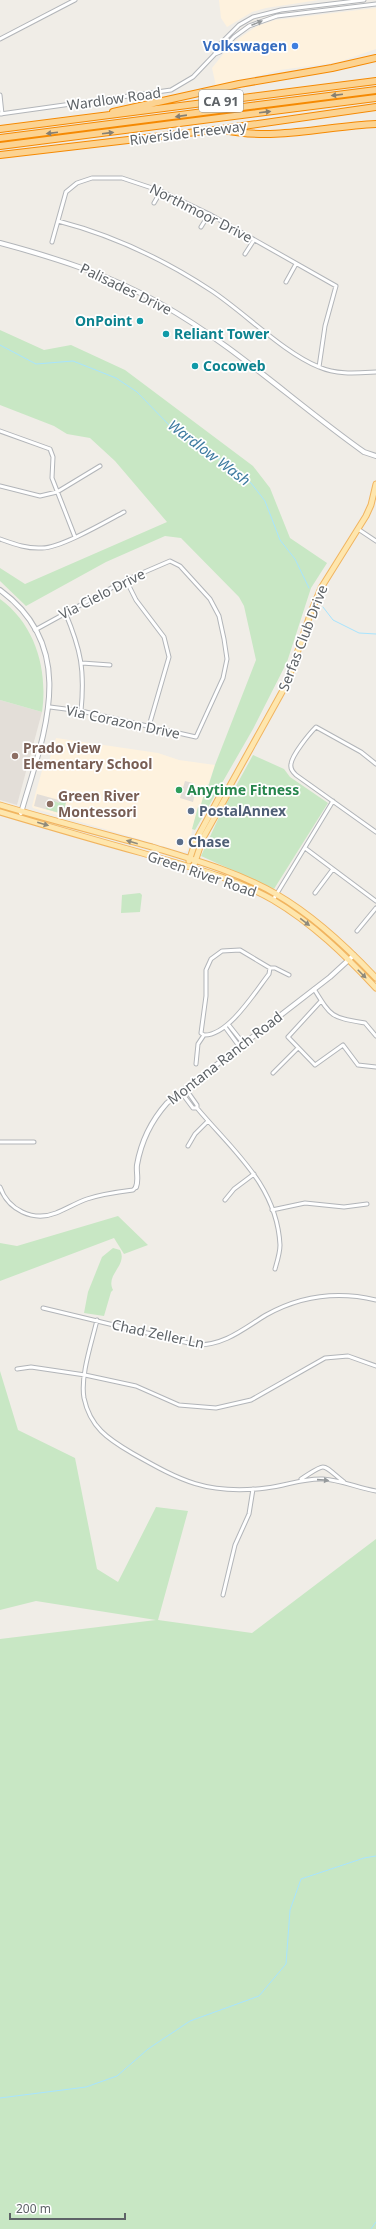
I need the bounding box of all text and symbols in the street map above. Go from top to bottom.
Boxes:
one-way arrow [251,19,263,25]
place label: Volkswagen [203,36,287,55]
marker: Volkswagen [290,41,300,51]
street label: Wardlow Road [66,83,162,115]
road number: CA 91 [199,90,243,112]
one-way arrow [331,92,343,98]
one-way arrow [259,109,271,115]
one-way arrow [175,113,187,119]
street label: Riverside Freeway [128,116,248,149]
one-way arrow [46,130,58,136]
one-way arrow [102,130,114,136]
street label: Northmoor Drive [147,179,256,247]
street label: Palisades Drive [77,258,175,319]
place label: OnPoint [75,311,132,330]
marker: OnPoint [135,316,145,326]
place label: Reliant Tower [174,324,270,343]
marker: Reliant Tower [161,329,171,339]
place label: Cocoweb [203,356,266,375]
marker: Cocoweb [190,361,200,371]
water label: Wardlow Wash [164,415,255,490]
street label: Via Cielo Drive [55,564,148,623]
street label: Serfas Club Drive [274,582,332,694]
street label: Via Corazon Drive [64,700,182,743]
place label: Prado View Elementary School [23,738,153,773]
marker: Prado View Elementary School [10,751,20,761]
place label: Anytime Fitness [187,780,299,799]
marker: Anytime Fitness [174,785,184,795]
place label: Green River Montessori [58,786,140,821]
marker: Green River Montessori [45,799,55,809]
place label: PostalAnnex [199,801,287,820]
marker: PostalAnnex [186,806,196,816]
one-way arrow [38,821,50,827]
place label: Chase [188,832,230,851]
marker: Chase [175,837,185,847]
one-way arrow [126,839,138,845]
street label: Green River Road [145,846,259,901]
one-way arrow [300,917,311,926]
one-way arrow [357,969,367,979]
street label: Montana Ranch Road [163,1007,286,1108]
street label: Chad Zeller Ln [110,1314,206,1353]
one-way arrow [317,1477,330,1483]
scale bar [10,2195,125,2221]
text: 200 m [16,2200,51,2217]

